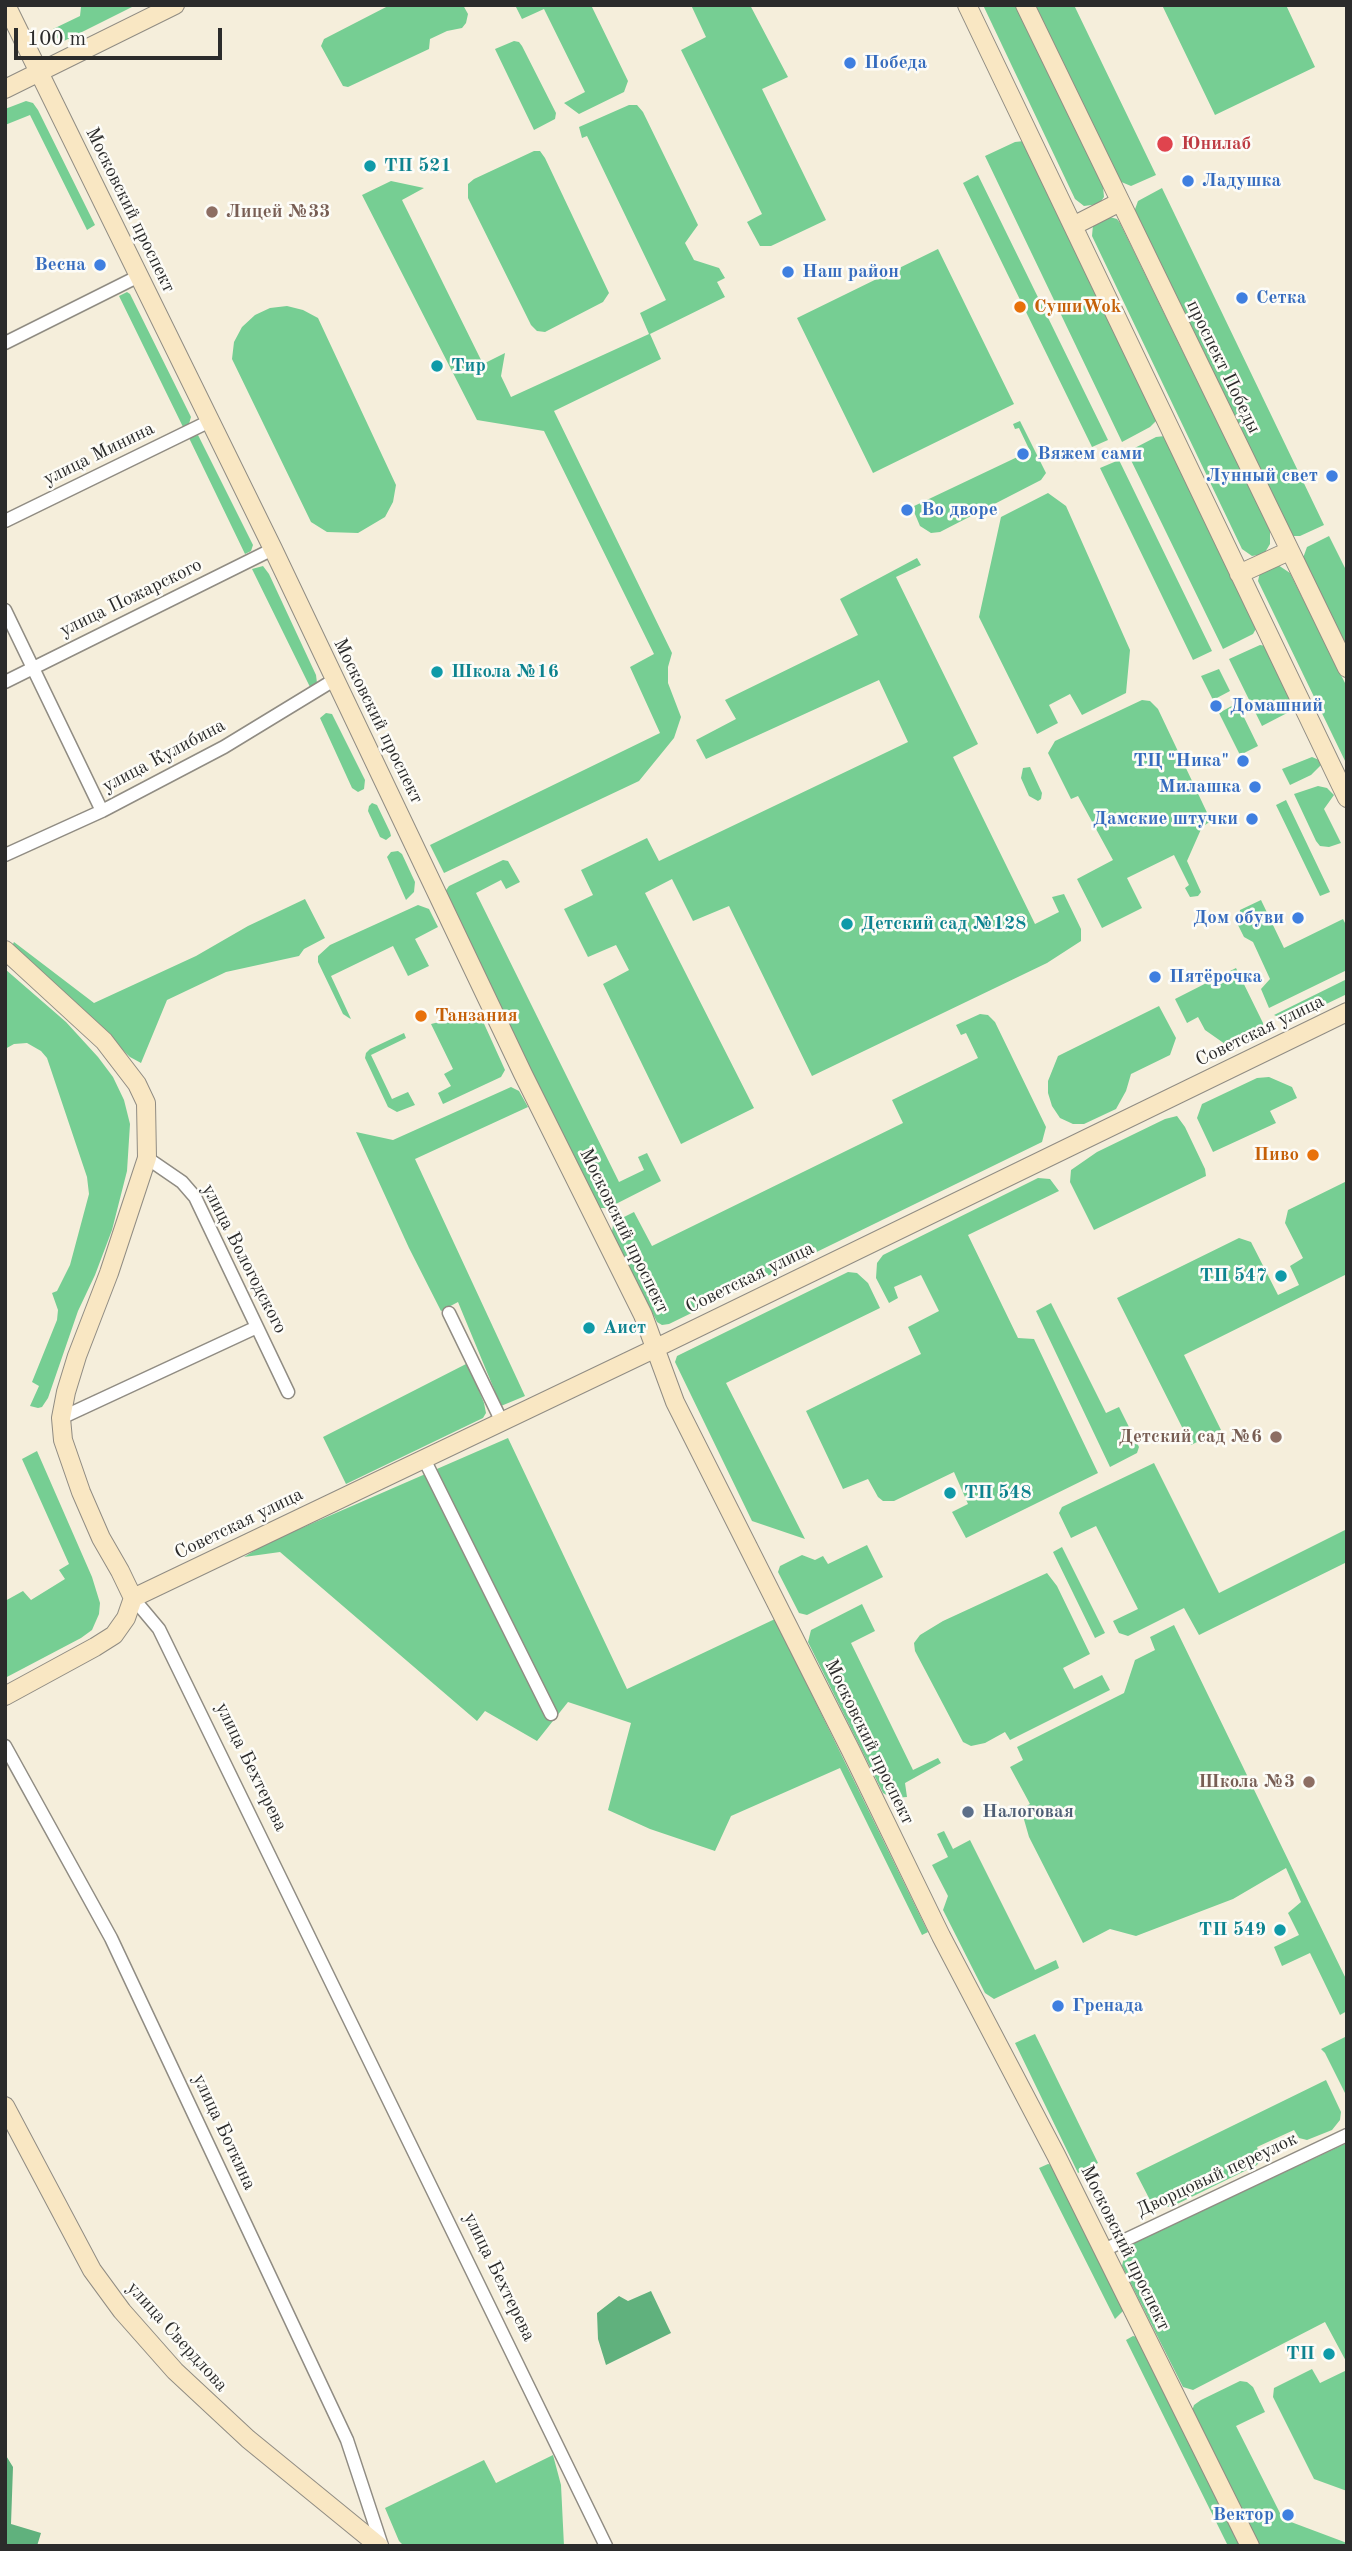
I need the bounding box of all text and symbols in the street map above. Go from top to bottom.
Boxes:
scale bar [18,14,226,58]
text: 100 m [27,29,86,50]
place label: Победа [864,52,927,74]
marker: Победа [842,55,858,71]
street label: Московский проспект [80,124,180,296]
place label: Юнилаб [1181,133,1251,155]
marker: Юнилаб [1155,134,1175,154]
place label: ТП 521 [384,155,451,177]
marker: ТП 521 [362,158,378,174]
place label: Ладушка [1202,170,1281,192]
marker: Ладушка [1180,173,1196,189]
place label: Лицей №33 [226,201,330,223]
marker: Лицей №33 [204,204,220,220]
place label: Весна [34,254,86,276]
marker: Весна [92,257,108,273]
place label: Наш район [802,261,899,283]
marker: Наш район [780,264,796,280]
place label: Сетка [1256,287,1306,309]
marker: Сетка [1234,290,1250,306]
place label: СушиWok [1034,296,1121,318]
street label: проспект Победы [1181,297,1265,437]
marker: СушиWok [1012,299,1028,315]
place label: Тир [451,355,486,377]
marker: Тир [429,358,445,374]
street label: улица Минина [40,417,158,491]
place label: Вяжем сами [1037,443,1142,465]
marker: Вяжем сами [1015,446,1031,462]
place label: Лунный свет [1206,465,1318,487]
marker: Лунный свет [1324,468,1340,484]
place label: Во дворе [921,499,998,521]
marker: Во дворе [899,502,915,518]
street label: улица Пожарского [56,554,206,642]
street label: Московский проспект [328,635,428,807]
place label: Школа №16 [451,661,559,683]
marker: Школа №16 [429,664,445,680]
place label: Домашний [1230,695,1323,717]
marker: Домашний [1208,698,1224,714]
street label: улица Кулибина [99,714,229,798]
place label: ТЦ "Ника" [1133,750,1229,772]
marker: ТЦ "Ника" [1235,753,1251,769]
place label: Милашка [1159,776,1241,798]
marker: Милашка [1247,779,1263,795]
place label: Дамские штучки [1093,808,1238,830]
marker: Дамские штучки [1244,811,1260,827]
place label: Дом обуви [1193,907,1284,929]
marker: Дом обуви [1290,910,1306,926]
place label: Детский сад №128 [861,913,1026,935]
marker: Детский сад №128 [839,916,855,932]
place label: Пятёрочка [1169,966,1262,988]
marker: Пятёрочка [1147,969,1163,985]
street label: Советская улица [1192,990,1328,1072]
place label: Танзания [435,1005,518,1027]
marker: Танзания [413,1008,429,1024]
place label: Пиво [1254,1144,1299,1166]
street label: Московский проспект [574,1145,674,1317]
marker: Пиво [1305,1147,1321,1163]
street label: улица Вологодского [196,1180,292,1338]
street label: Советская улица [682,1237,818,1319]
place label: ТП 547 [1200,1265,1267,1287]
marker: ТП 547 [1273,1268,1289,1284]
place label: Аист [603,1317,646,1339]
marker: Аист [581,1320,597,1336]
place label: Детский сад №6 [1119,1426,1262,1448]
marker: Детский сад №6 [1268,1429,1284,1445]
place label: ТП 548 [964,1482,1031,1504]
street label: Советская улица [171,1483,307,1565]
marker: ТП 548 [942,1485,958,1501]
street label: Московский проспект [819,1656,919,1828]
street label: улица Бехтерева [210,1699,292,1835]
place label: Школа №3 [1198,1771,1295,1793]
marker: Школа №3 [1301,1774,1317,1790]
place label: Налоговая [982,1801,1074,1823]
marker: Налоговая [960,1804,976,1820]
place label: ТП 549 [1199,1919,1266,1941]
marker: ТП 549 [1272,1922,1288,1938]
place label: Гренада [1072,1995,1144,2017]
marker: Гренада [1050,1998,1066,2014]
street label: улица Боткина [187,2070,261,2194]
street label: Дворцовый переулок [1133,2128,1301,2222]
street label: Московский проспект [1075,2162,1175,2334]
street label: улица Бехтерева [458,2209,540,2345]
street label: улица Свердлова [121,2277,233,2397]
place label: ТП [1286,2343,1315,2365]
marker: ТП [1321,2346,1337,2362]
place label: Вектор [1212,2504,1274,2526]
marker: Вектор [1280,2507,1296,2523]

